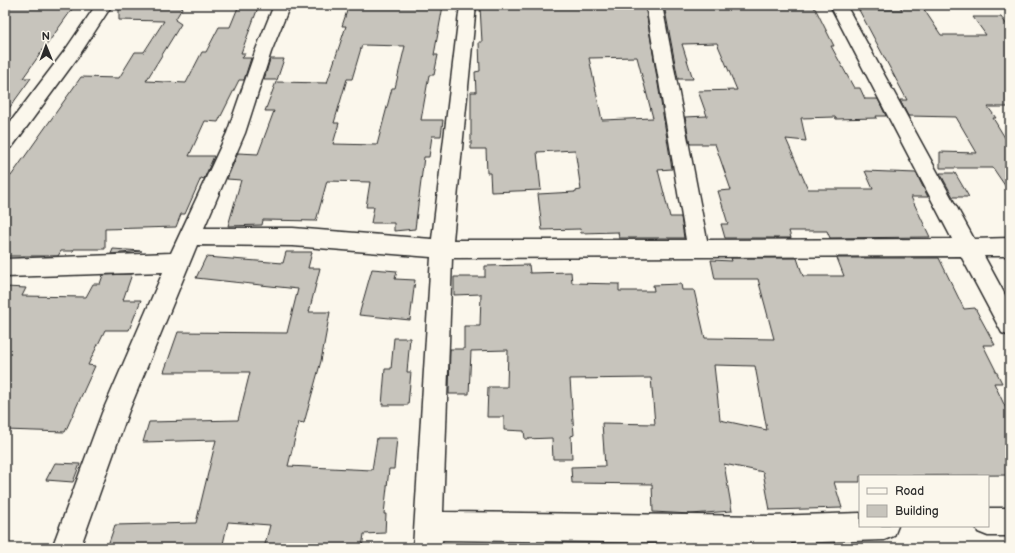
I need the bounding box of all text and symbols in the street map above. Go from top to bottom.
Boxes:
north arrow [26,26,66,66]
text: N [42,30,50,43]
legend [859,475,989,527]
text: Road [895,484,924,499]
text: Building [895,504,939,519]

